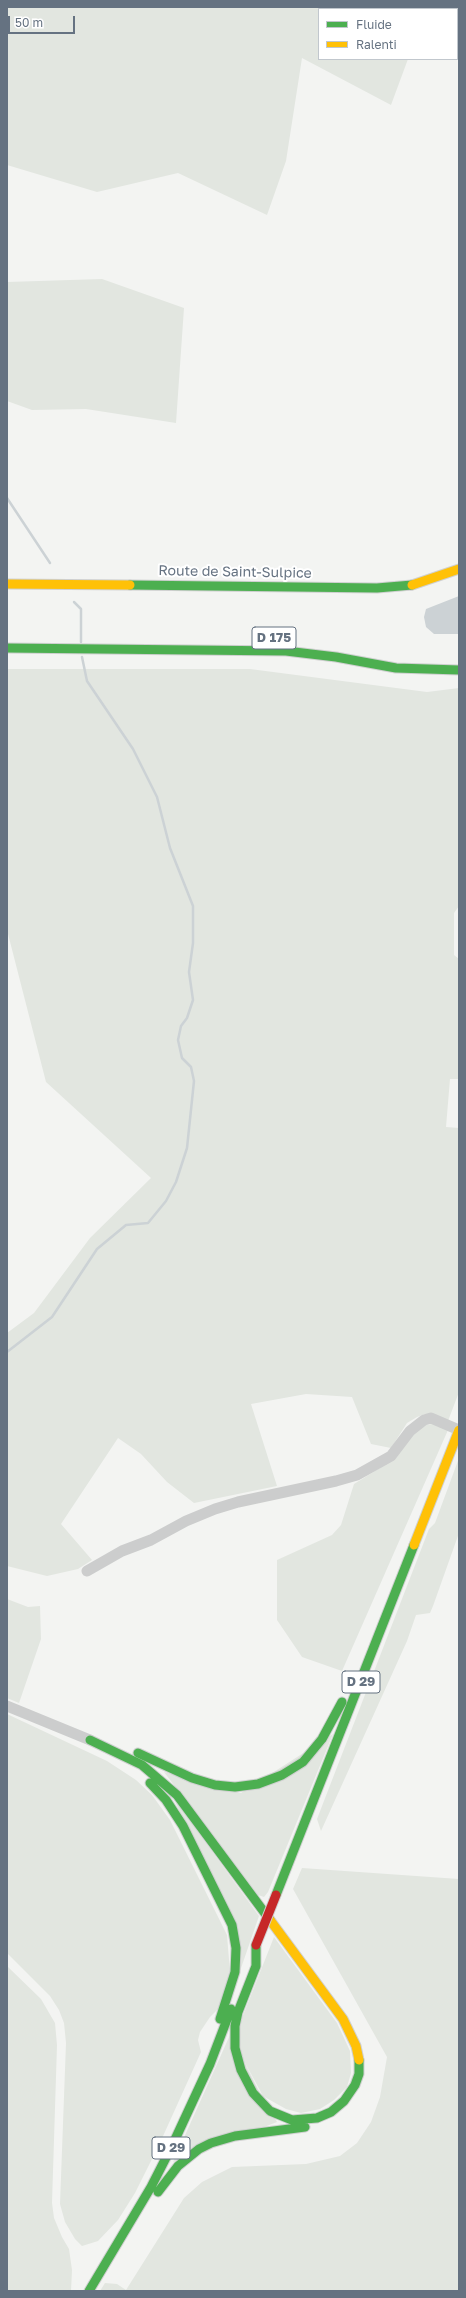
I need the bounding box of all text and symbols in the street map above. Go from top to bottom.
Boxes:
scale bar [10,8,77,34]
legend [318,8,458,60]
text: 50 m [15,15,43,30]
text: Fluide [356,17,392,32]
text: Ralenti [356,37,397,52]
street label: Route de Saint-Sulpice [158,562,312,582]
road number: D 175 [252,627,296,649]
road number: D 29 [342,1671,380,1693]
road number: D 29 [152,2137,190,2159]

